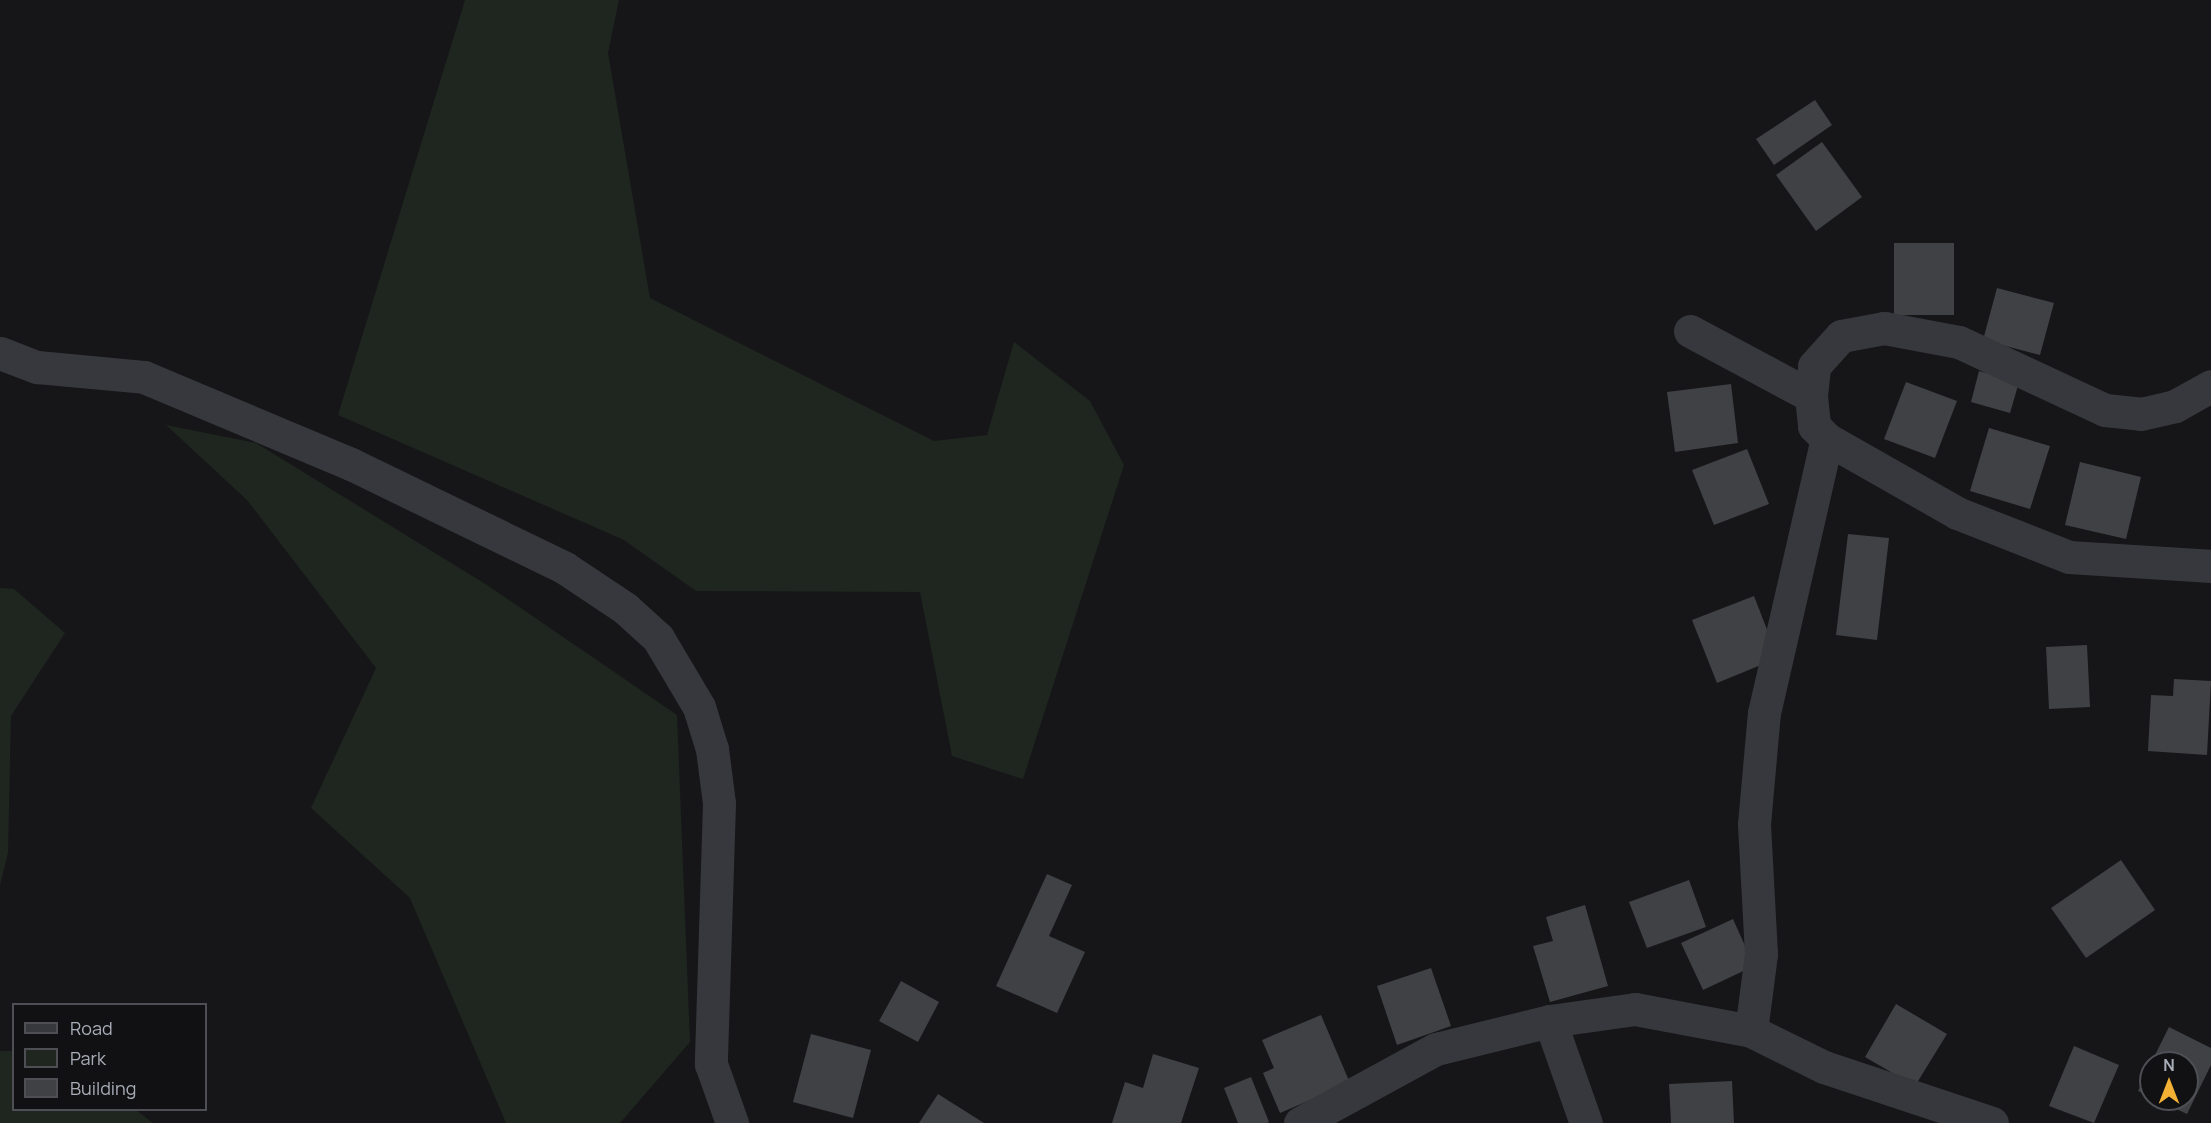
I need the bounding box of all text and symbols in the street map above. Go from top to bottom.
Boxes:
legend [12,1003,207,1111]
text: Road [70,1016,113,1040]
text: Park [70,1046,106,1070]
north arrow [2139,1051,2199,1111]
text: N [2163,1054,2175,1076]
text: Building [70,1076,136,1100]

